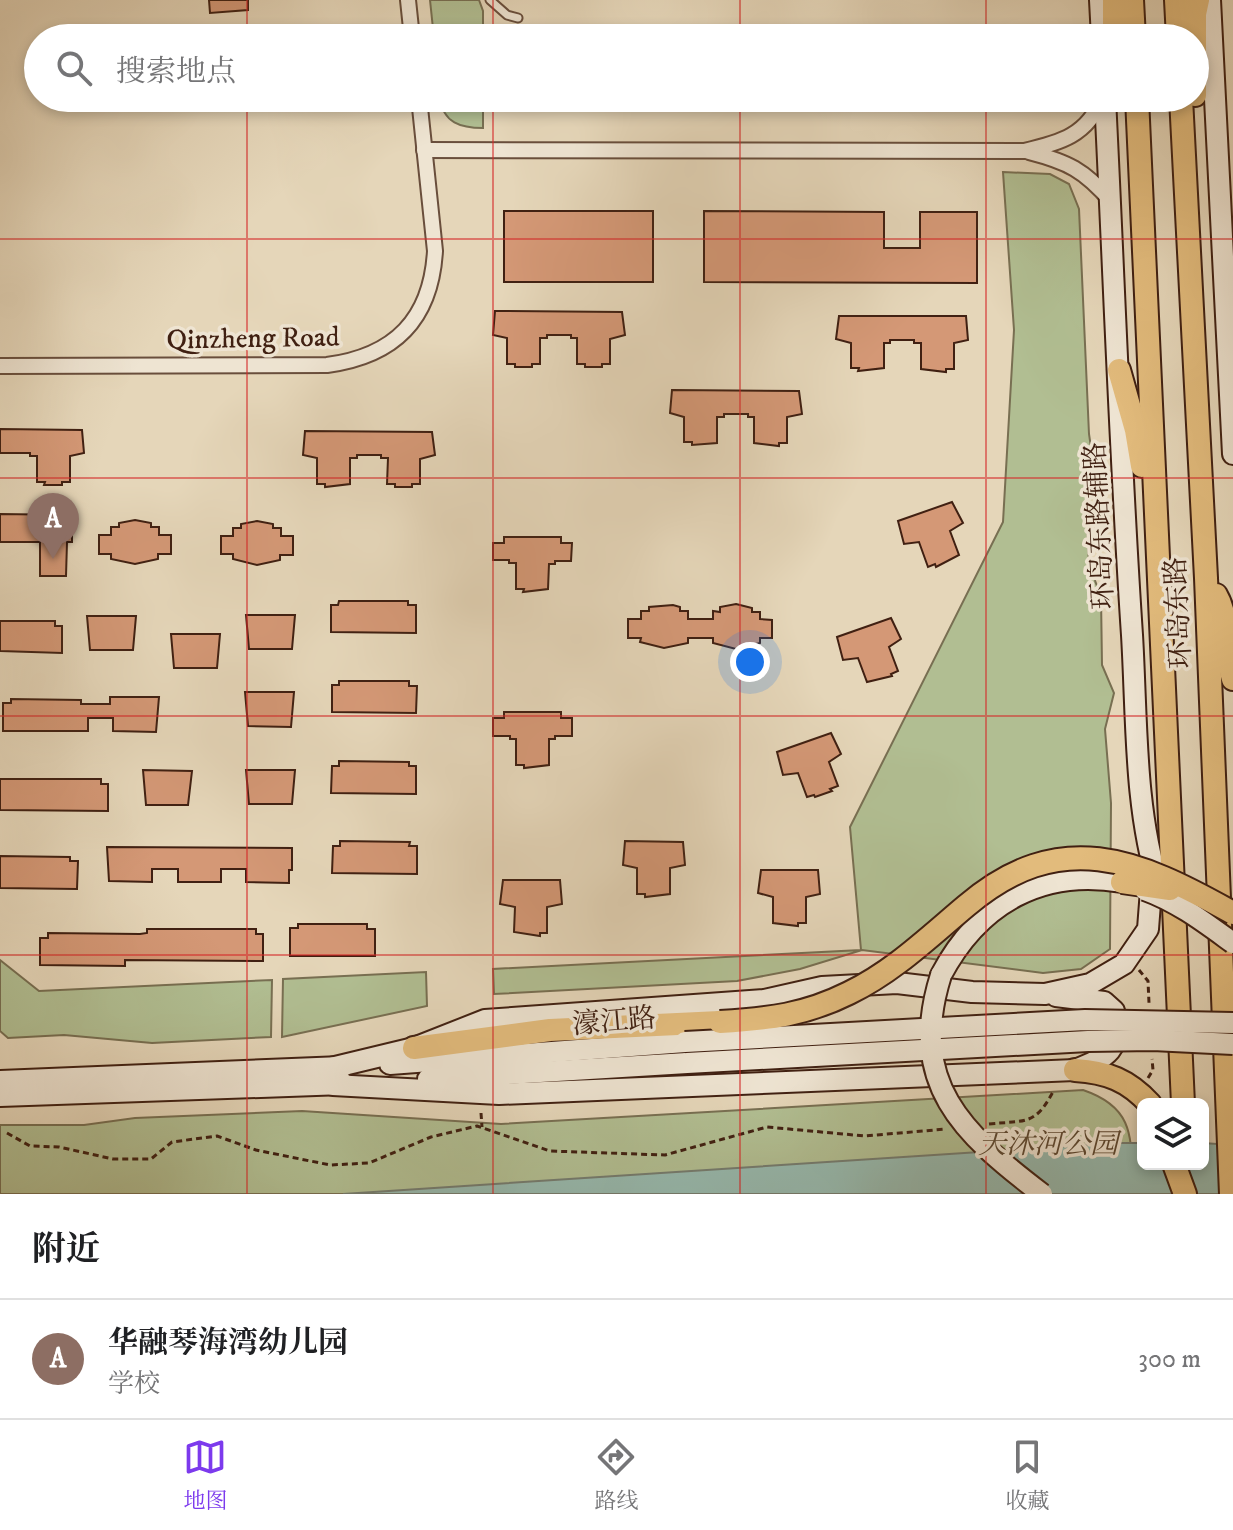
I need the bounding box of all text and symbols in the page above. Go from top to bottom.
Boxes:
search box [24,24,1209,112]
icon: search [52,46,96,90]
text: 搜索地点 [116,54,236,91]
street label: Qinzheng Road [166,319,340,358]
street label: 环岛东路辅路 [1078,441,1121,611]
pin: A [27,493,79,559]
street label: 环岛东路 [1158,556,1199,670]
your location [730,642,770,682]
street label: 濠江路 [571,1000,658,1043]
map controls [1137,1098,1209,1170]
button: layers [1137,1098,1209,1170]
park label: 天沐河公园 [978,1127,1122,1162]
text: 附近 [32,1229,100,1271]
text: 华融琴海湾幼儿园 [108,1325,348,1362]
text: A [50,1343,66,1376]
text: 300 m [1138,1343,1201,1376]
text: 学校 [108,1368,160,1401]
tab: 地图 [183,1435,228,1515]
tab: 路线 [594,1435,639,1515]
tab: 收藏 [1005,1435,1050,1515]

